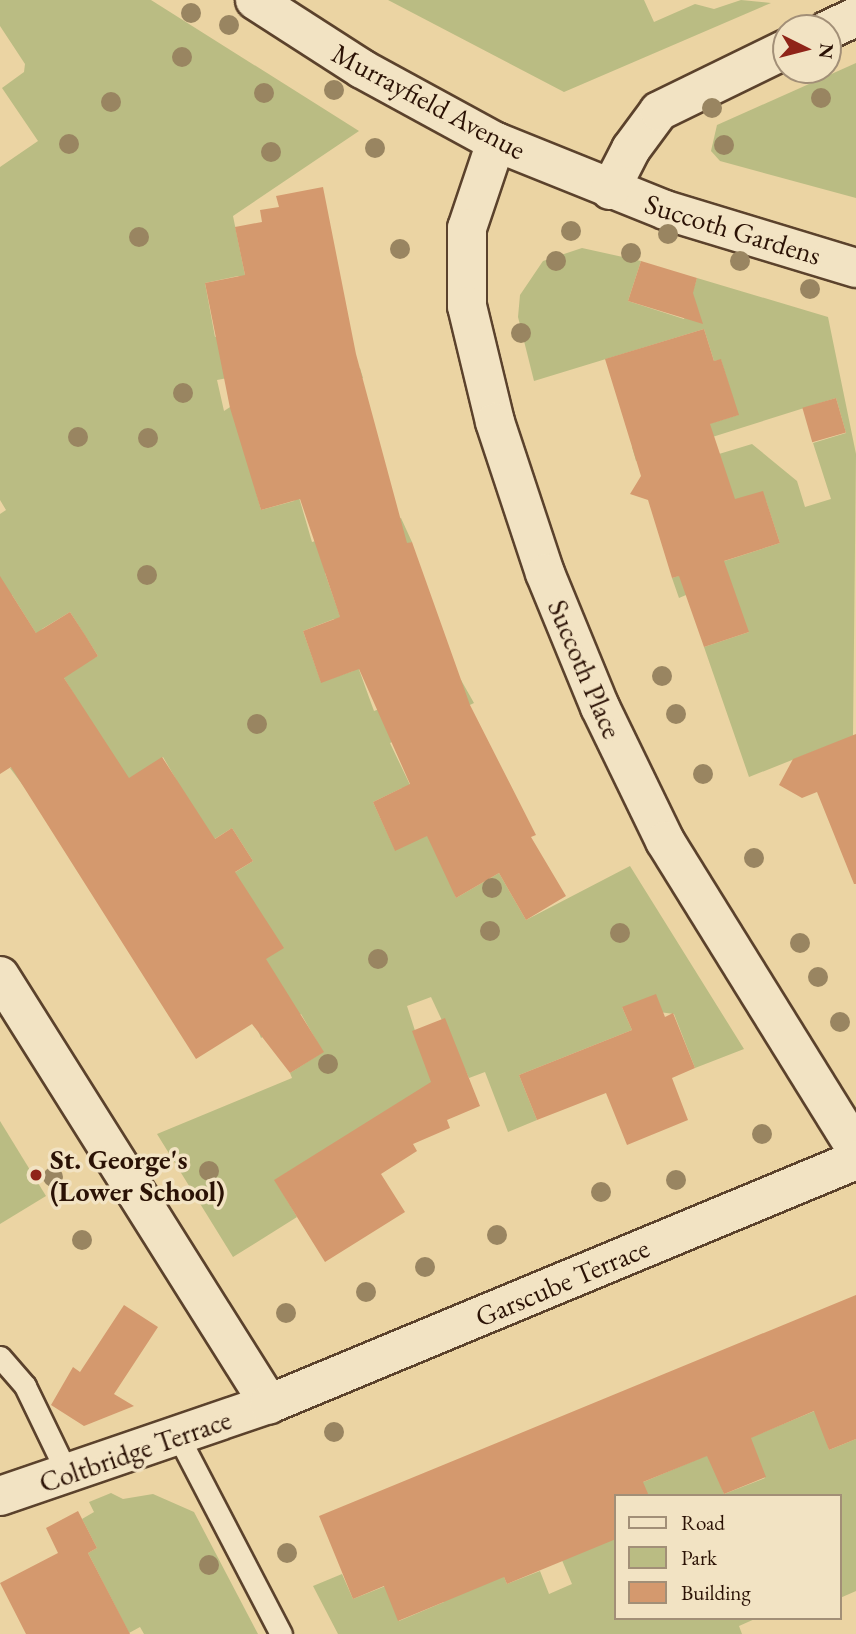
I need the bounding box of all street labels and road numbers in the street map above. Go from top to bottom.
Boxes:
street label: Murrayfield Avenue [327,36,531,166]
street label: Succoth Gardens [641,186,825,272]
street label: Succoth Place [541,595,629,743]
street label: Garscube Terrace [470,1230,654,1334]
street label: Coltbridge Terrace [35,1402,235,1500]

